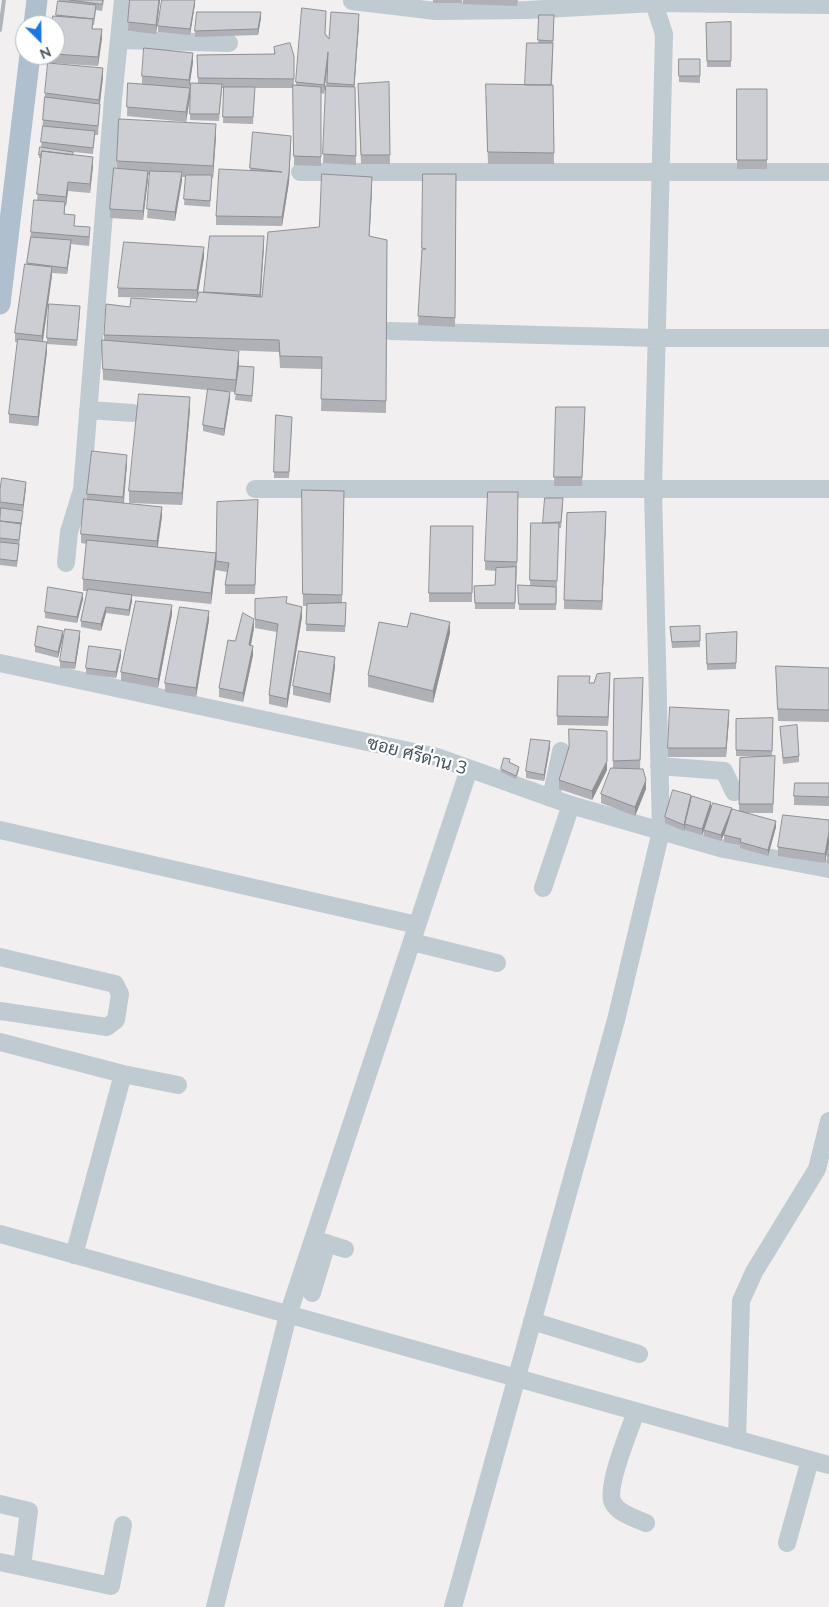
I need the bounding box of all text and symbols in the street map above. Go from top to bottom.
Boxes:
north arrow [15,15,65,65]
text: N [37,43,54,63]
street label: ซอย ศรีด่าน 3 [365,732,469,780]

